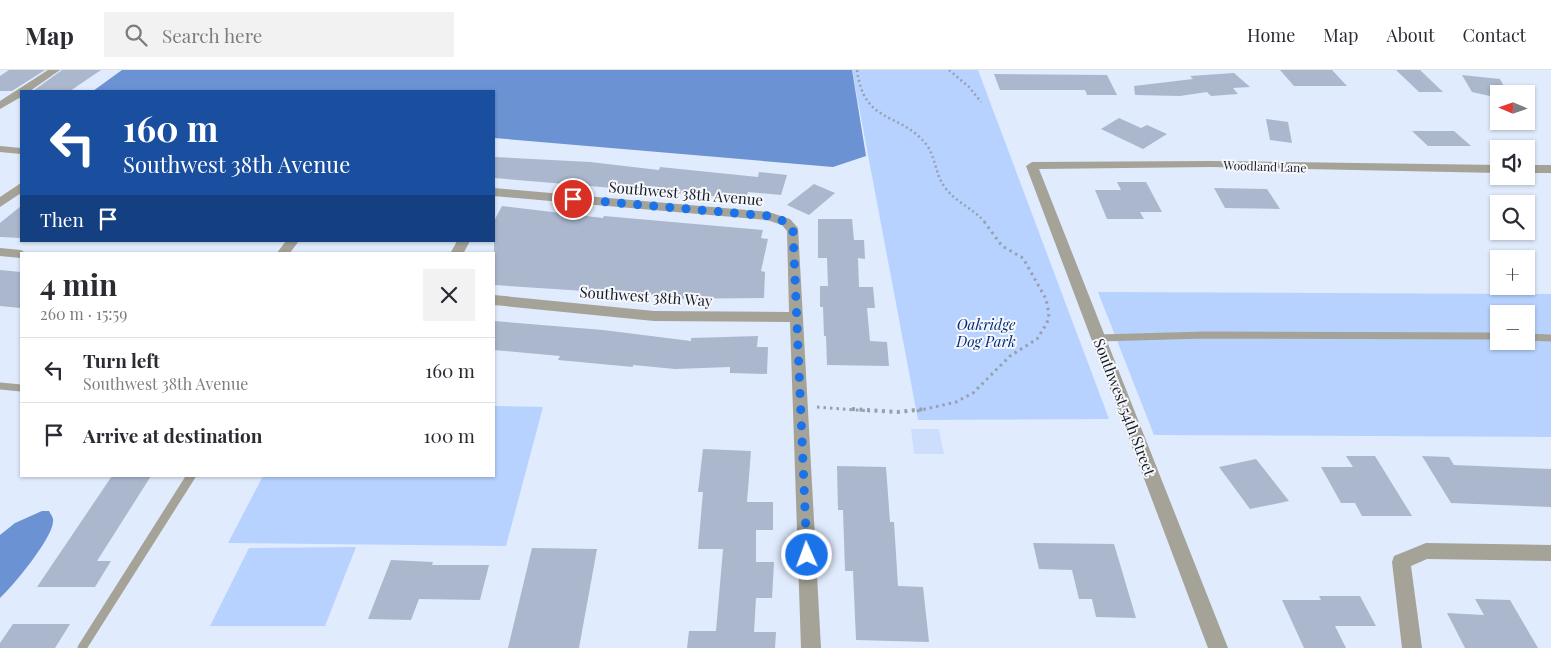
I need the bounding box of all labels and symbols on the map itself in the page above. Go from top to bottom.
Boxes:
north arrow [1490,85,1535,130]
street label: Woodland Lane [1222,157,1307,175]
street label: Southwest 38th Avenue [608,176,764,210]
pin [552,178,594,220]
street label: Southwest 38th Way [579,281,714,311]
park label: Oakridge Dog Park [955,314,1016,351]
street label: Southwest 54th Street [1090,336,1161,479]
position arrow [780,528,832,580]

